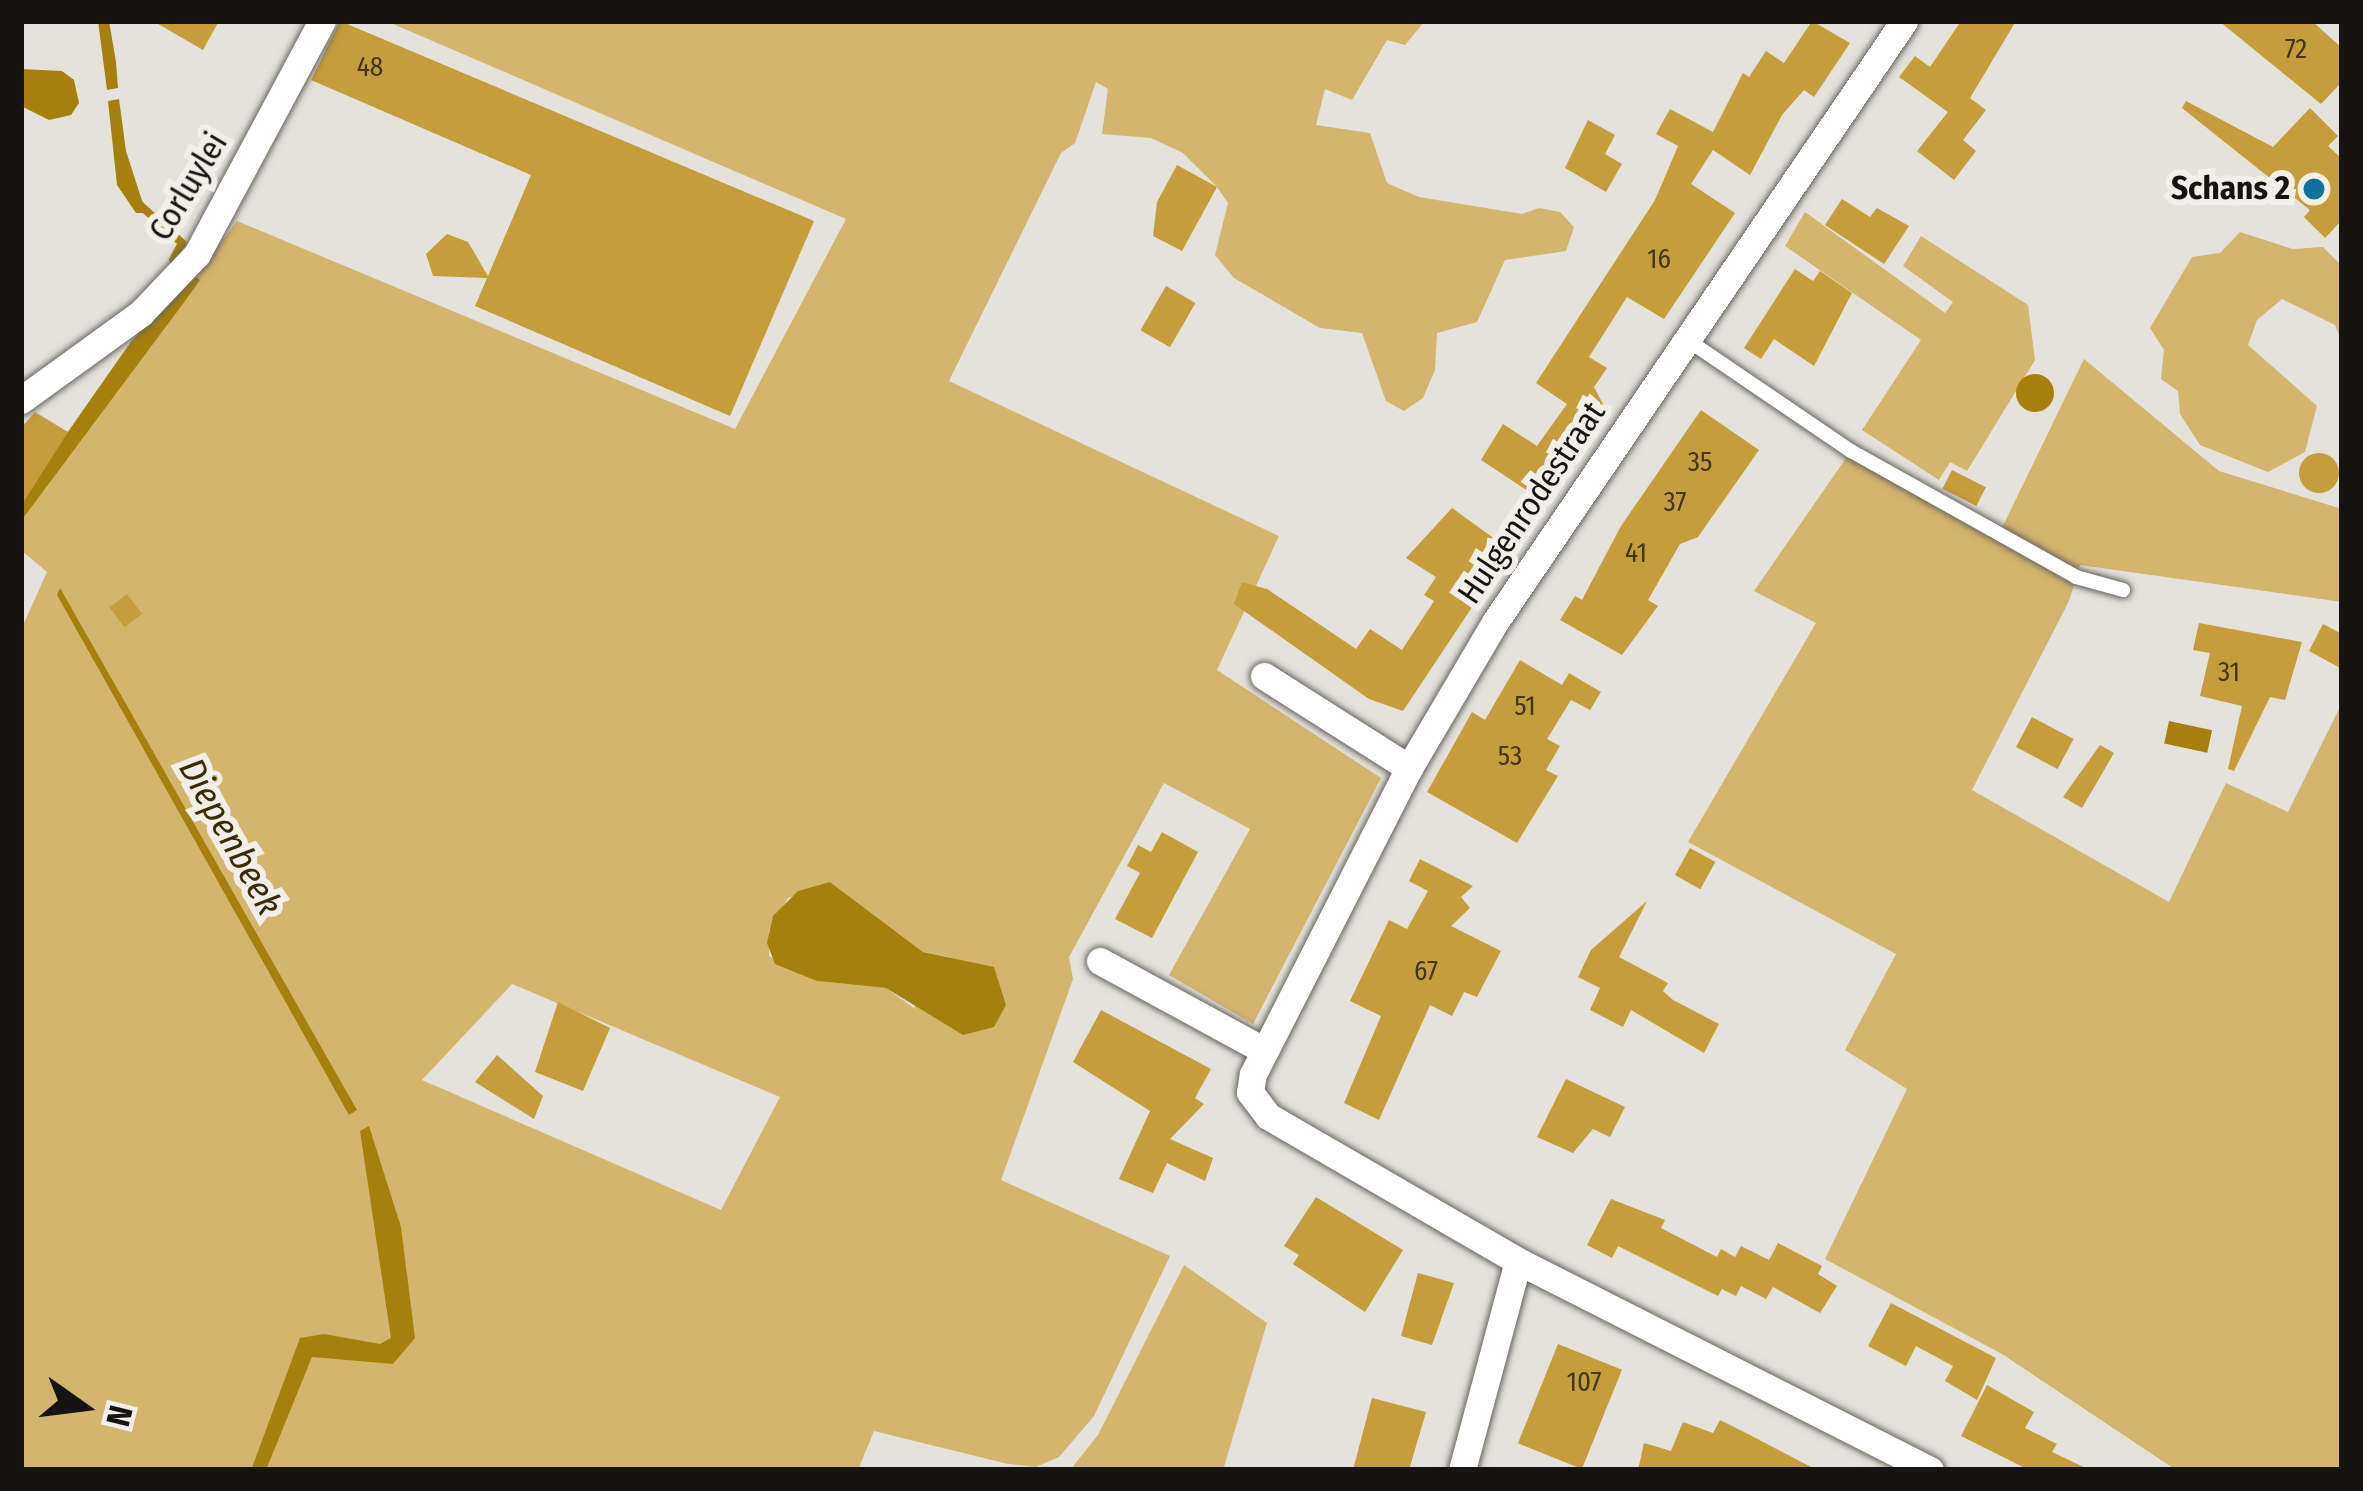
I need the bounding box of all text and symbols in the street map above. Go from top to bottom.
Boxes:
house number: 72 [2285,34,2307,66]
house number: 48 [357,52,383,84]
street label: Corluylei [141,126,237,248]
place label: Schans 2 [2171,169,2290,209]
marker: Schans 2 [2301,176,2327,202]
house number: 16 [1647,244,1671,276]
street label: Hulgenrodestraat [1450,395,1614,611]
house number: 35 [1688,447,1712,479]
house number: 37 [1664,487,1686,519]
house number: 41 [1625,538,1647,570]
house number: 31 [2218,657,2240,689]
house number: 51 [1514,691,1536,723]
house number: 53 [1498,741,1522,773]
water label: Diepenbeek [169,751,291,923]
house number: 67 [1414,956,1438,988]
north arrow [24,1347,144,1467]
house number: 107 [1566,1367,1602,1399]
text: N [97,1401,141,1430]

